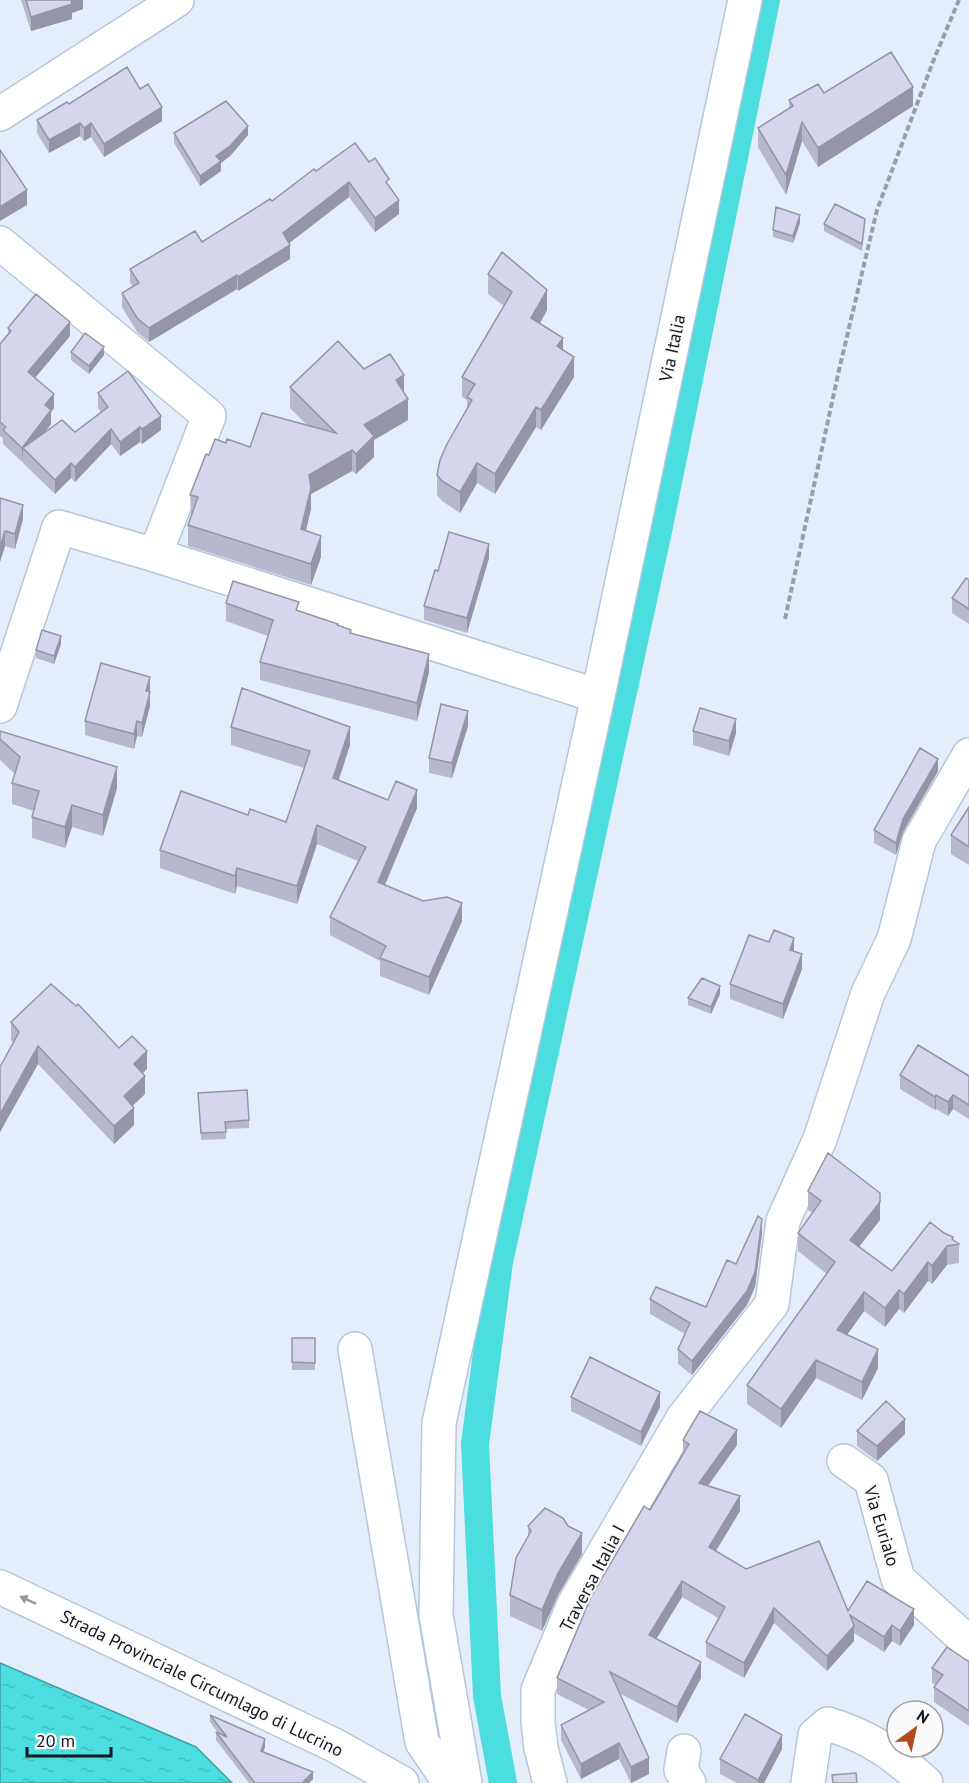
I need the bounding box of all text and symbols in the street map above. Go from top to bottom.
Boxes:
street label: Via Italia [653,312,690,385]
street label: Via Eurialo [859,1482,905,1569]
street label: Traversa Italia I [554,1521,630,1635]
one-way arrow [20,1596,37,1605]
street label: Strada Provinciale Circumlago di Lucrino [57,1604,347,1762]
north arrow [885,1699,945,1759]
text: N [913,1705,933,1728]
scale bar [27,1720,111,1758]
text: 20 m [36,1729,75,1752]

